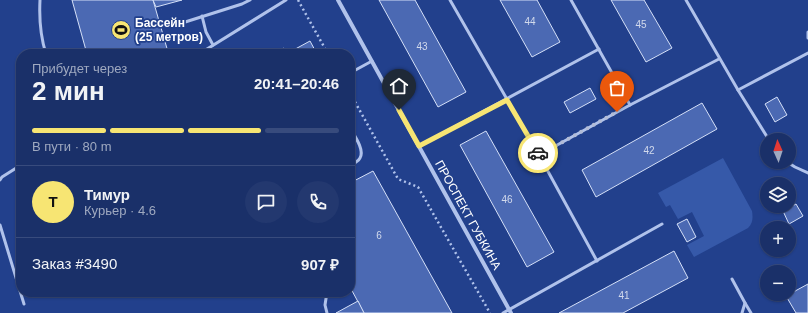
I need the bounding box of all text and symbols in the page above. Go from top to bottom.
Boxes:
place label: Бассейн (25 метров) [135,16,203,44]
house number: 44 [524,16,536,27]
sports icon: Бассейн (25 метров) [110,19,132,41]
house number: 45 [635,19,647,30]
house number: 43 [416,41,428,52]
text: Прибудет через [32,61,127,76]
pin [382,69,416,110]
pin [600,71,634,112]
text: 20:41–20:46 [254,75,339,92]
icon: home [388,75,410,97]
text: 2 мин [32,76,105,106]
icon: bag [606,77,628,99]
courier [518,133,558,173]
north arrow [760,133,796,169]
map controls [760,133,796,301]
text: В пути · 80 m [32,139,112,154]
icon: car [527,142,549,164]
house number: 42 [643,145,655,156]
street label: ПРОСПЕКТ ГУБКИНА [432,158,504,272]
button: layers [760,177,796,213]
button: chat [245,181,287,223]
button: phone [297,181,339,223]
text: Тимур [84,186,130,203]
text: Т [48,193,58,210]
house number: 46 [501,194,513,205]
text: Курьер · 4.6 [84,203,156,218]
button: + [760,221,796,257]
house number: 6 [376,230,382,241]
text: Заказ #3490 [32,255,117,272]
text: 907 ₽ [301,256,339,273]
button: − [760,265,796,301]
house number: 41 [618,290,630,301]

